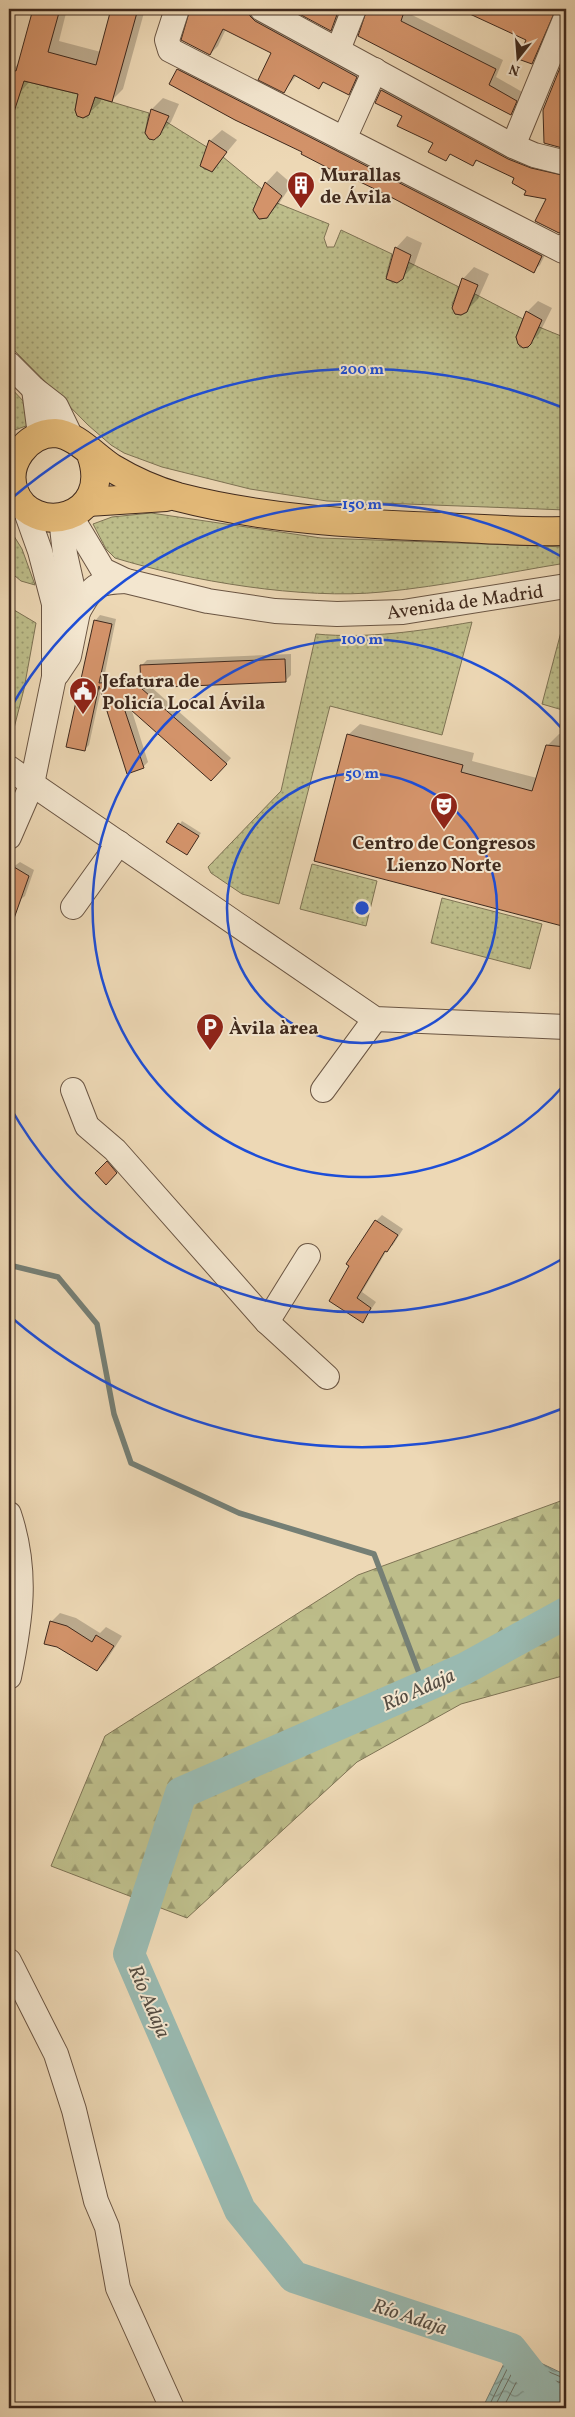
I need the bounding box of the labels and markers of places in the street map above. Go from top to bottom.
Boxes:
place label: Murallas de Ávila [320,163,401,211]
building icon: Murallas de Ávila [286,170,316,209]
place label: Jefatura de Policía Local Ávila [101,669,265,717]
public building icon: Jefatura de Policía Local Ávila [68,676,98,715]
theatre icon: Centro de Congresos Lienzo Norte [429,791,459,830]
place label: Centro de Congresos Lienzo Norte [352,831,536,879]
centre of rings [353,899,371,917]
parking icon: Àvila àrea [195,1012,225,1051]
place label: Àvila àrea [229,1016,319,1042]

